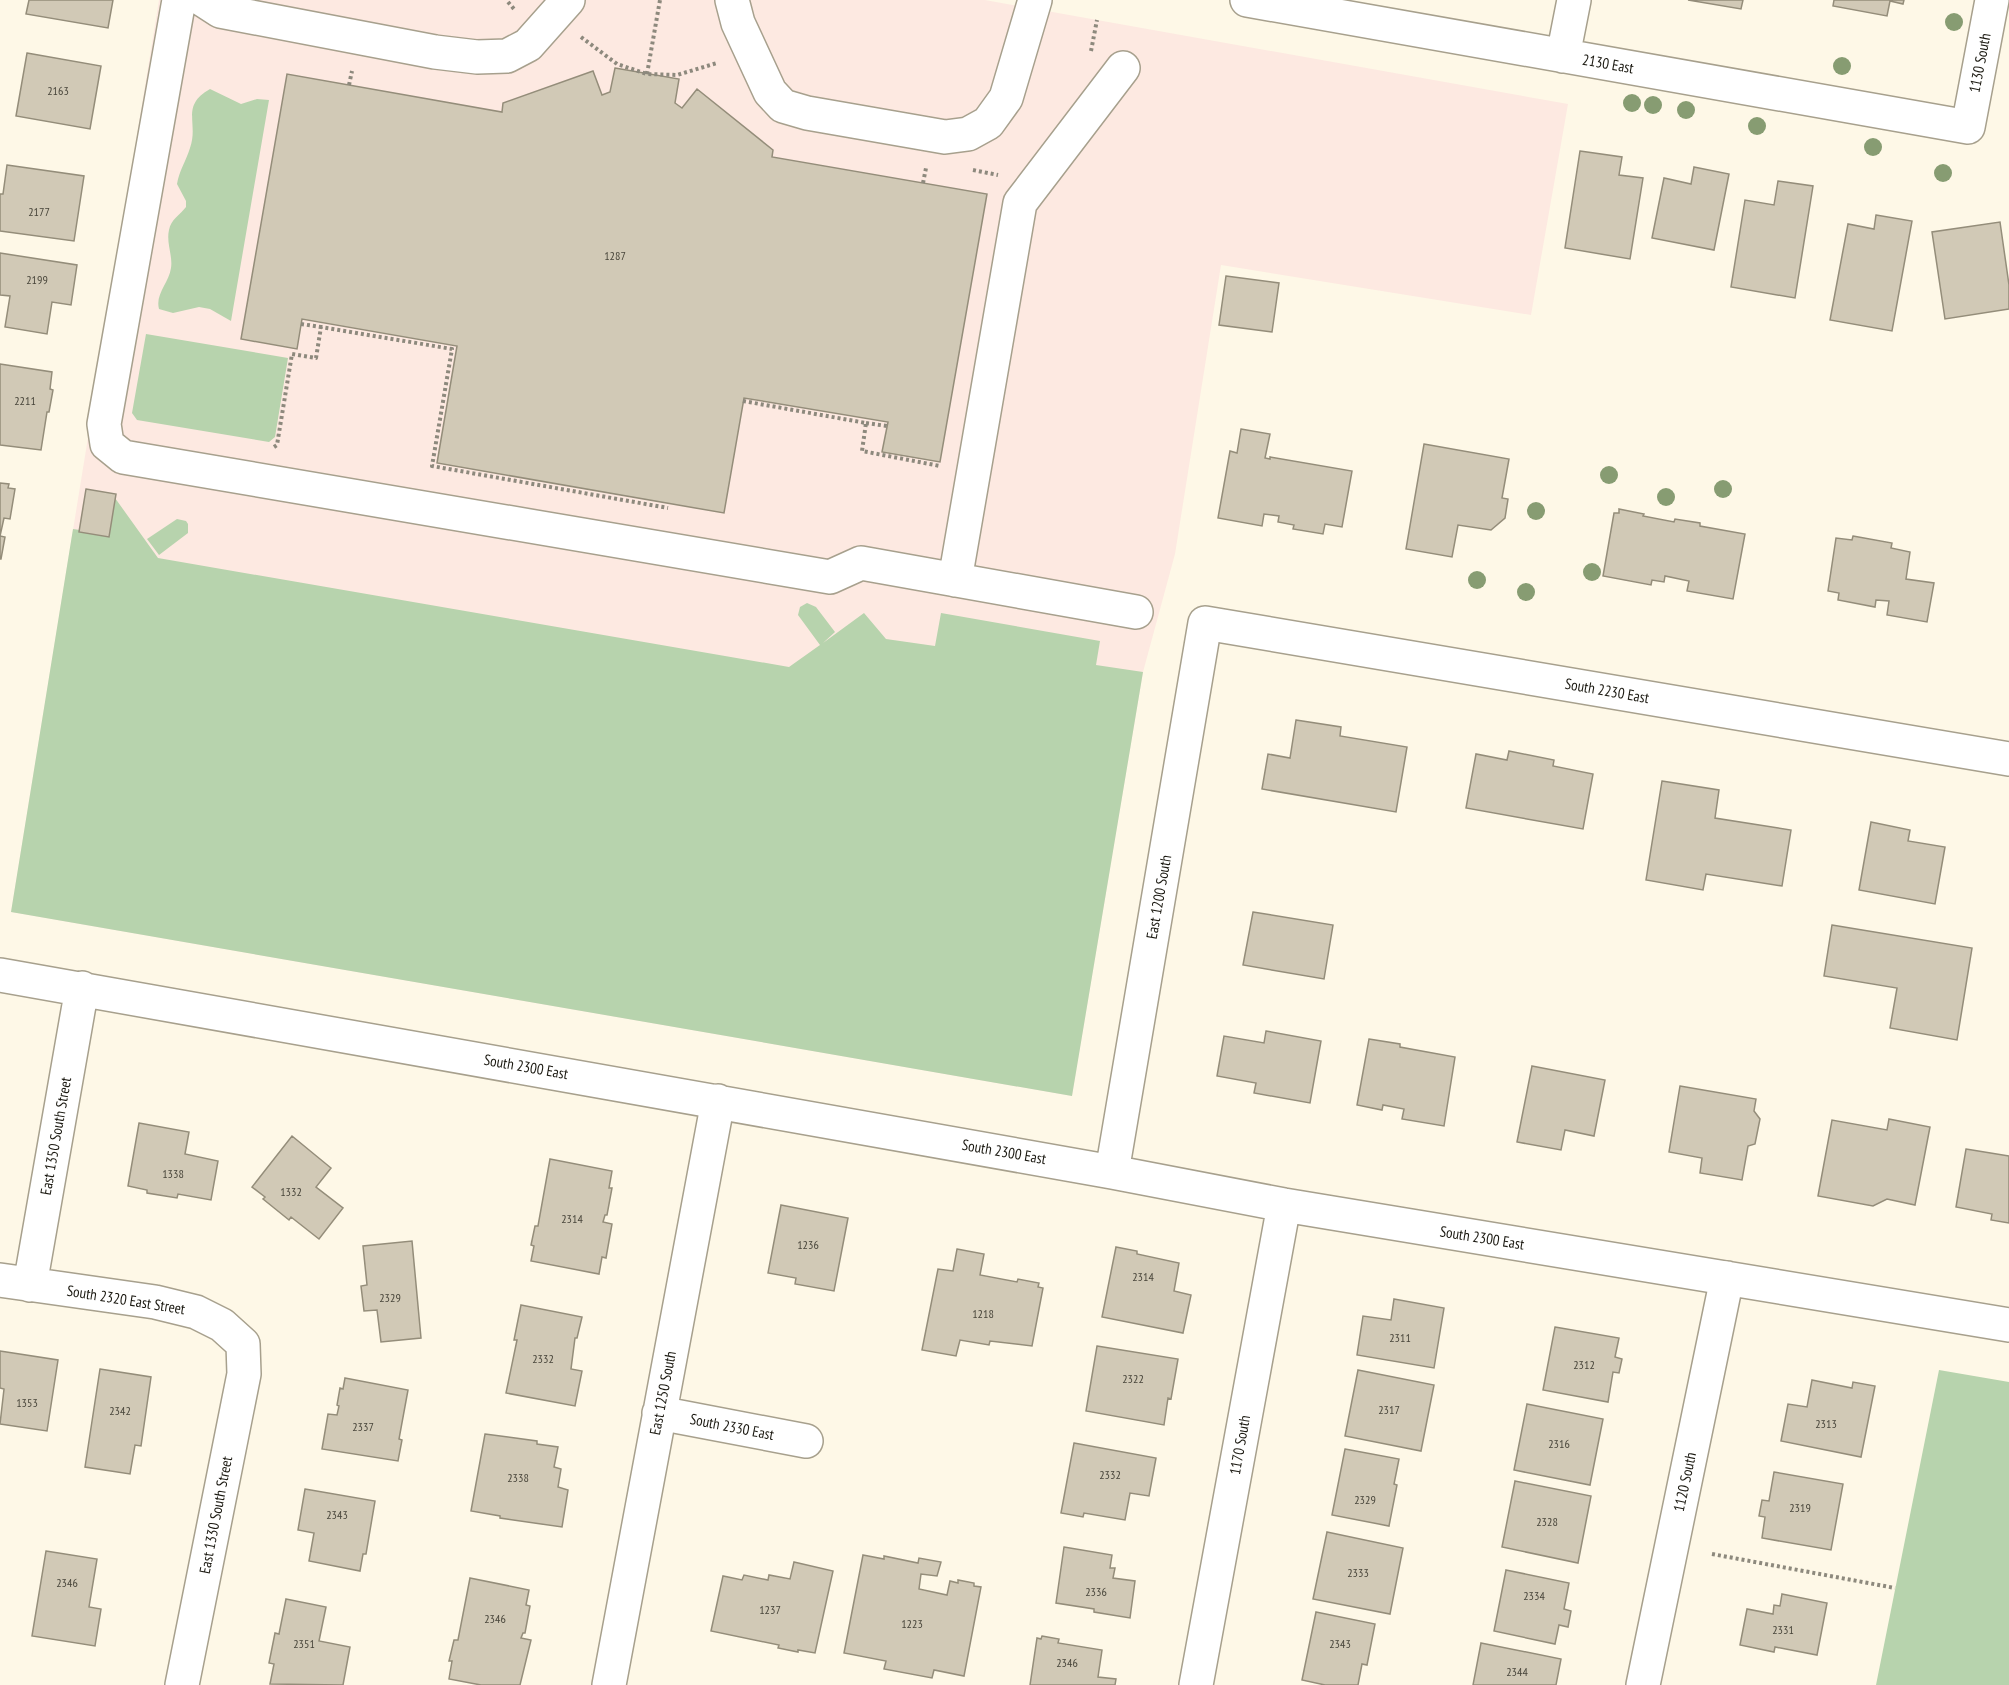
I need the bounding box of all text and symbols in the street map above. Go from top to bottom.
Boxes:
street label: 1130 South [1964,31,1995,94]
street label: 2130 East [1581,50,1635,77]
house number: 2163 [47,83,69,98]
house number: 2177 [28,204,50,219]
house number: 1287 [604,248,626,263]
house number: 2199 [26,272,48,287]
house number: 2211 [14,393,36,408]
street label: South 2230 East [1564,674,1651,707]
street label: East 1200 South [1142,853,1175,940]
street label: South 2300 East [483,1050,570,1083]
street label: East 1350 South Street [36,1075,75,1196]
street label: South 2300 East [961,1135,1048,1168]
house number: 1338 [162,1166,184,1181]
house number: 1332 [280,1184,302,1199]
house number: 2314 [561,1211,583,1226]
street label: South 2300 East [1439,1221,1526,1254]
house number: 1236 [797,1237,819,1252]
house number: 2314 [1132,1269,1154,1284]
street label: South 2320 East Street [66,1281,187,1318]
house number: 2329 [379,1290,401,1305]
house number: 1218 [972,1306,994,1321]
house number: 2311 [1389,1330,1411,1345]
street label: East 1250 South [645,1349,680,1437]
house number: 2332 [532,1351,554,1366]
house number: 2312 [1573,1357,1595,1372]
house number: 2322 [1122,1371,1144,1386]
house number: 1353 [16,1395,38,1410]
house number: 2317 [1378,1402,1400,1417]
house number: 2342 [109,1403,131,1418]
street label: South 2330 East [688,1409,776,1444]
street label: 1170 South [1225,1414,1254,1476]
house number: 2313 [1815,1416,1837,1431]
house number: 2337 [352,1419,374,1434]
house number: 2316 [1548,1436,1570,1451]
street label: 1120 South [1669,1450,1700,1513]
street label: East 1330 South Street [195,1455,236,1575]
house number: 2332 [1099,1467,1121,1482]
house number: 2338 [507,1470,529,1485]
house number: 2329 [1354,1492,1376,1507]
house number: 2319 [1789,1500,1811,1515]
house number: 2343 [326,1507,348,1522]
house number: 2328 [1536,1514,1558,1529]
house number: 2333 [1347,1565,1369,1580]
house number: 2346 [56,1575,78,1590]
house number: 2336 [1085,1584,1107,1599]
house number: 2334 [1523,1588,1545,1603]
house number: 1237 [759,1602,781,1617]
house number: 2346 [484,1611,506,1626]
house number: 1223 [901,1616,923,1631]
house number: 2331 [1772,1622,1794,1637]
house number: 2351 [293,1636,315,1651]
house number: 2343 [1329,1636,1351,1651]
house number: 2346 [1056,1655,1078,1670]
house number: 2344 [1506,1664,1528,1679]

